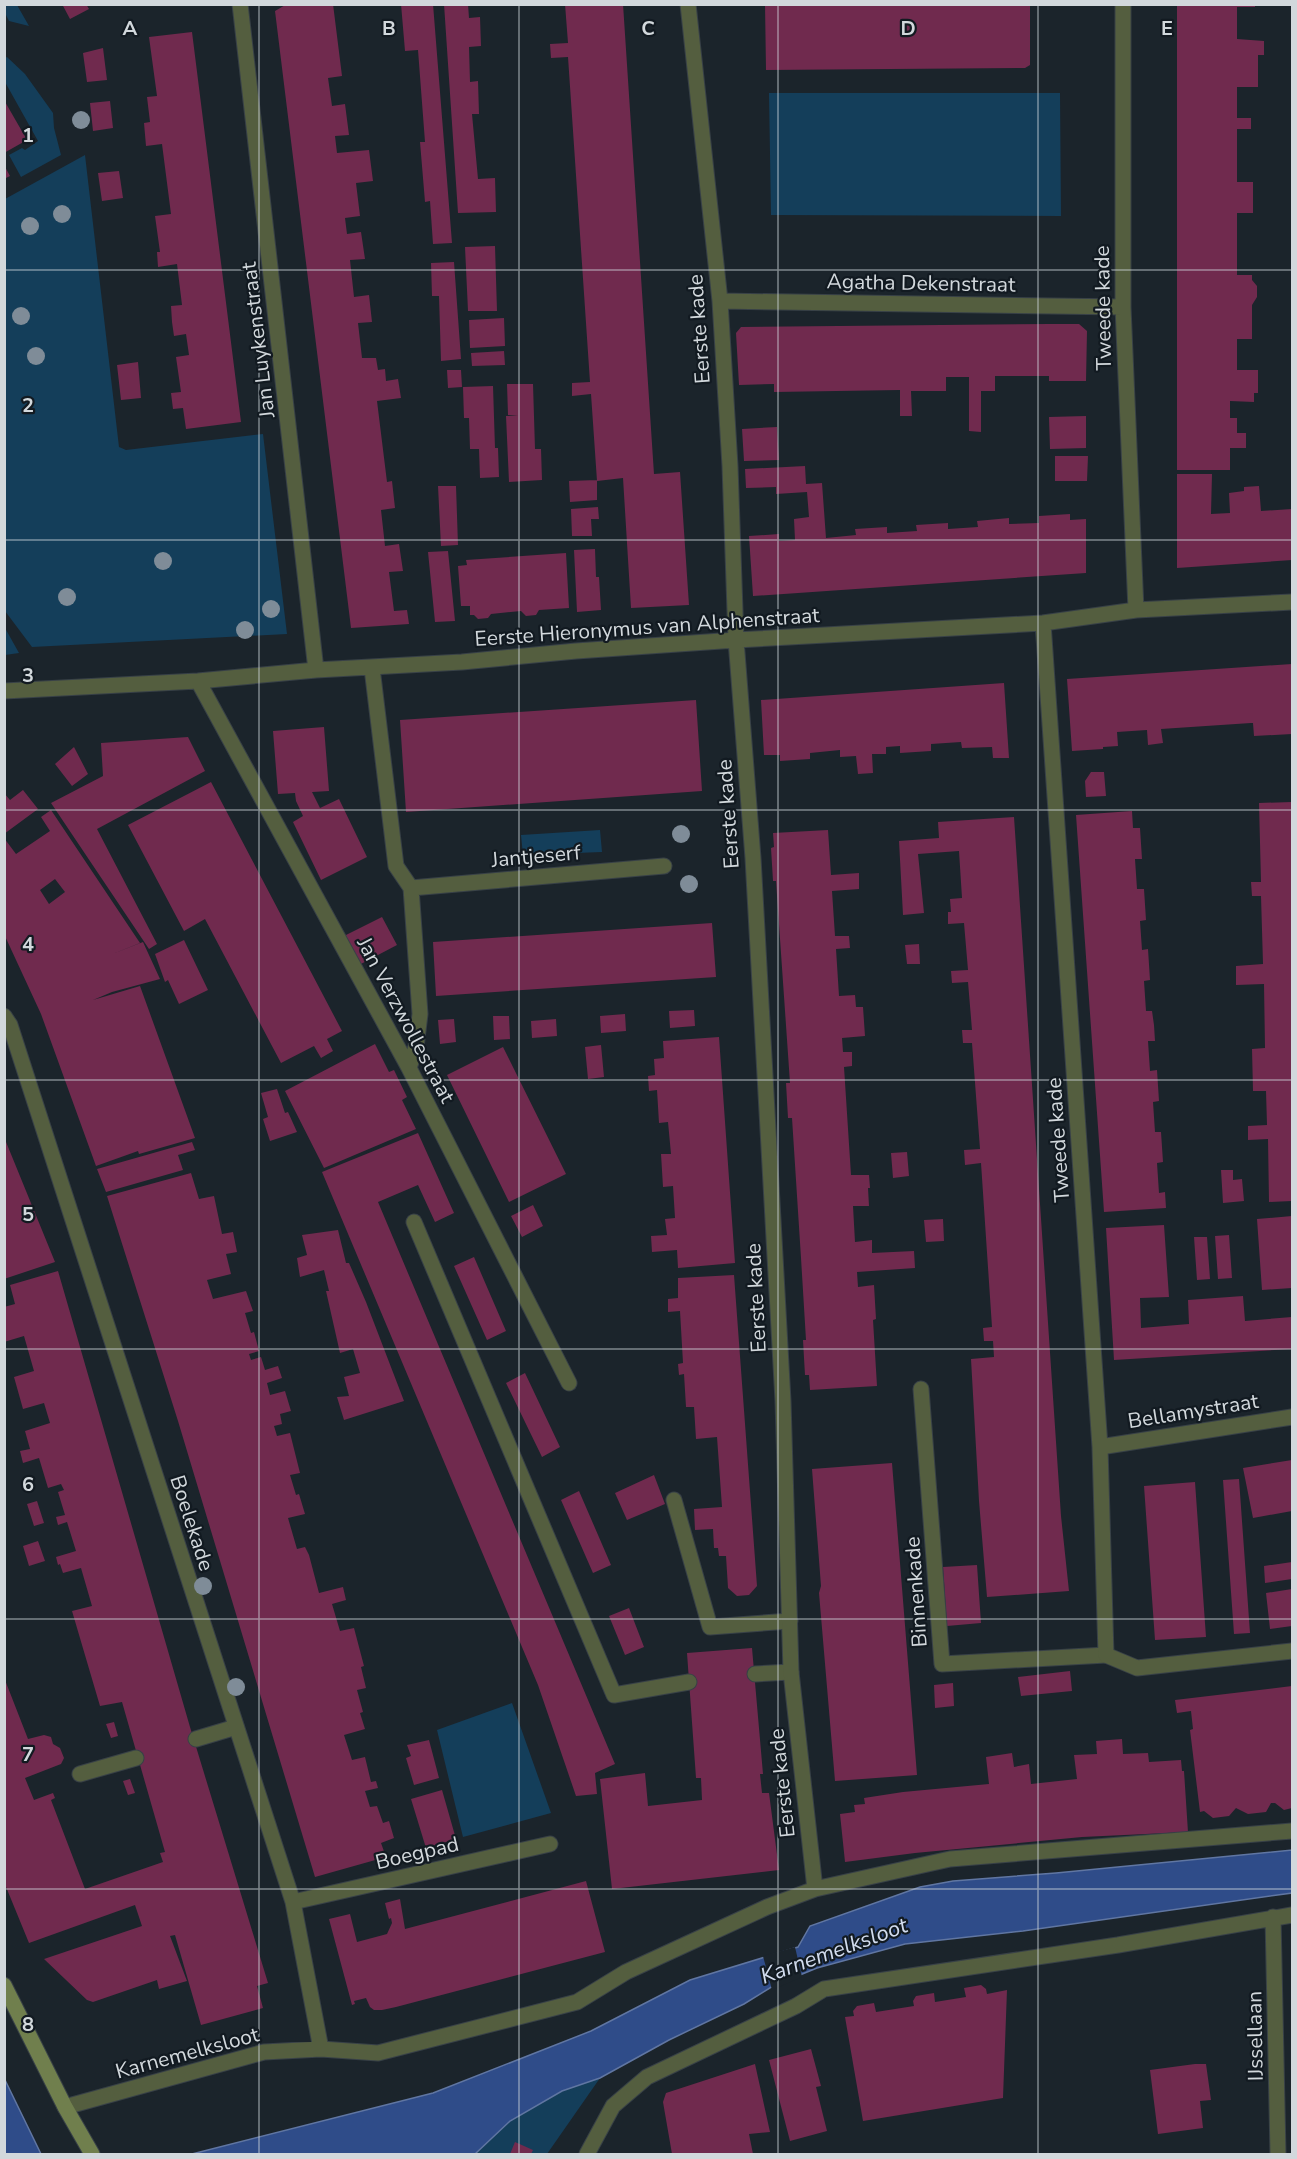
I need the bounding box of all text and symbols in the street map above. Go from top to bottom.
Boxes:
text: A [123,15,138,42]
text: B [382,15,396,42]
text: C [641,15,655,42]
text: D [900,15,916,42]
text: E [1161,15,1173,42]
text: 1 [22,122,34,149]
street label: Tweede kade [1088,245,1118,371]
street label: Jan Luykenstraat [234,260,282,420]
street label: Agatha Dekenstraat [826,267,1016,299]
street label: Eerste kade [681,273,717,385]
text: 2 [22,392,34,419]
street label: Eerste Hieronymus van Alphenstraat [474,601,821,653]
text: 3 [22,662,34,689]
street label: Eerste kade [710,758,746,870]
street label: Jantjeserf [489,838,583,874]
text: 4 [22,931,34,958]
street label: Jan Verzwollestraat [350,931,462,1108]
street label: Tweede kade [1040,1077,1076,1203]
text: 5 [22,1201,34,1228]
street label: Eerste kade [739,1243,773,1353]
street label: Bellamystraat [1126,1387,1261,1435]
text: 6 [22,1471,34,1498]
street label: Boelekade [163,1471,221,1575]
street label: Binnenkade [898,1536,934,1648]
street label: Eerste kade [762,1727,802,1839]
text: 7 [22,1741,34,1768]
street label: Boegpad [372,1830,462,1876]
water label: Karnemelksloot [756,1910,913,1991]
street label: IJssellaan [1240,1991,1270,2081]
text: 8 [22,2011,34,2038]
street label: Karnemelksloot [112,2020,262,2086]

